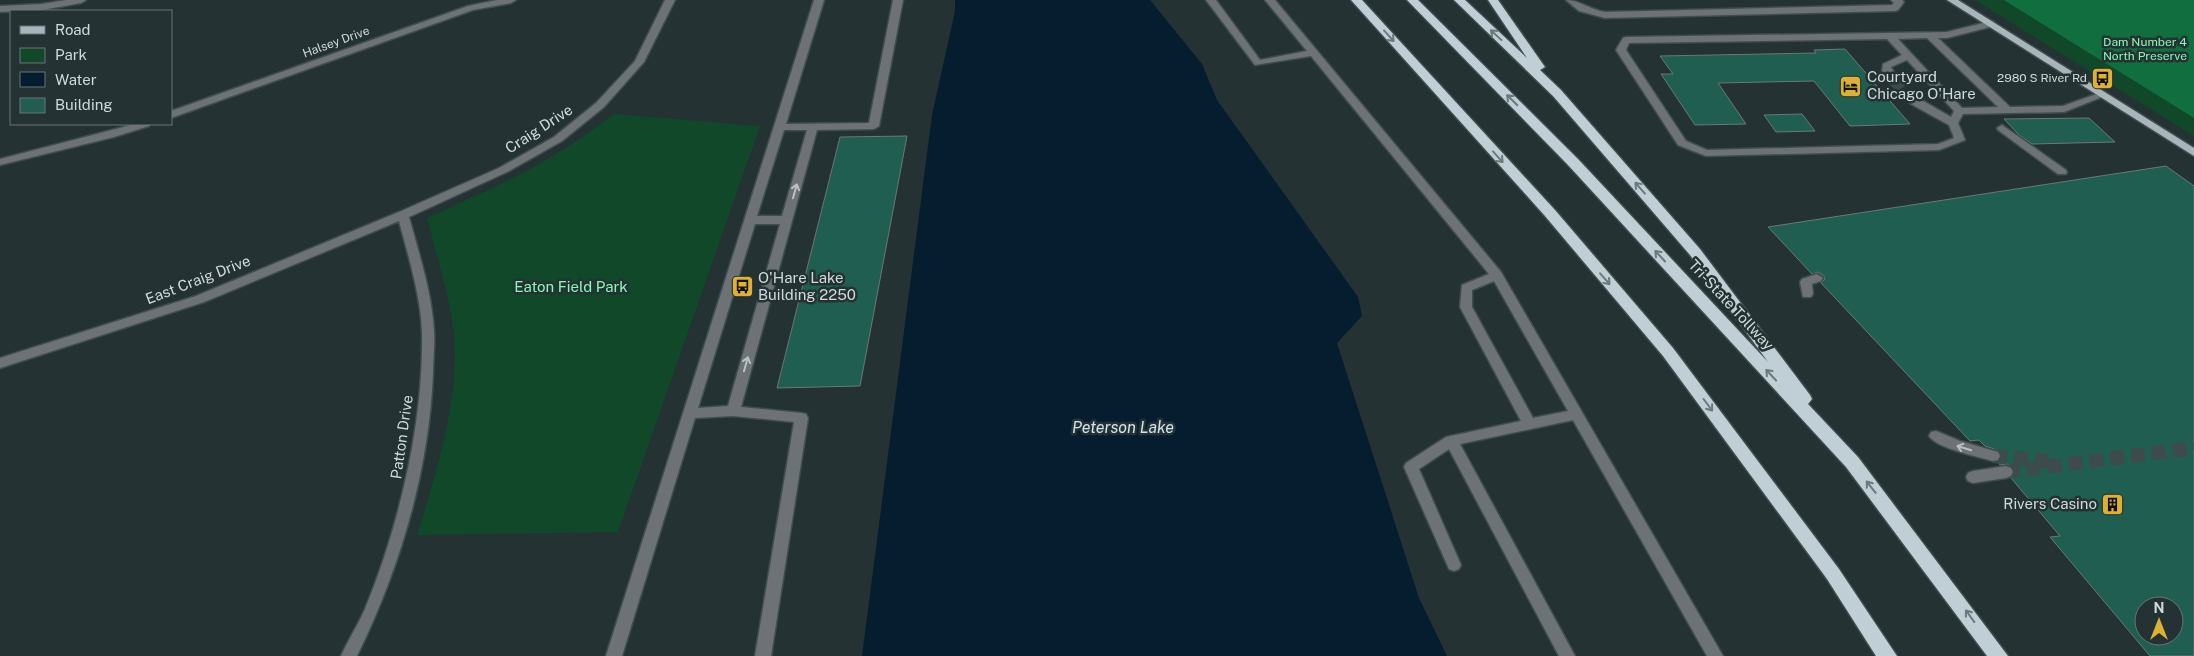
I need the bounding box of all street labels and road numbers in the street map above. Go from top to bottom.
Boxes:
street label: Halsey Drive [301,23,371,61]
street label: Craig Drive [502,101,576,157]
street label: East Craig Drive [143,252,253,307]
street label: Tri-State Tollway [1685,256,1777,353]
street label: Patton Drive [387,394,416,480]

